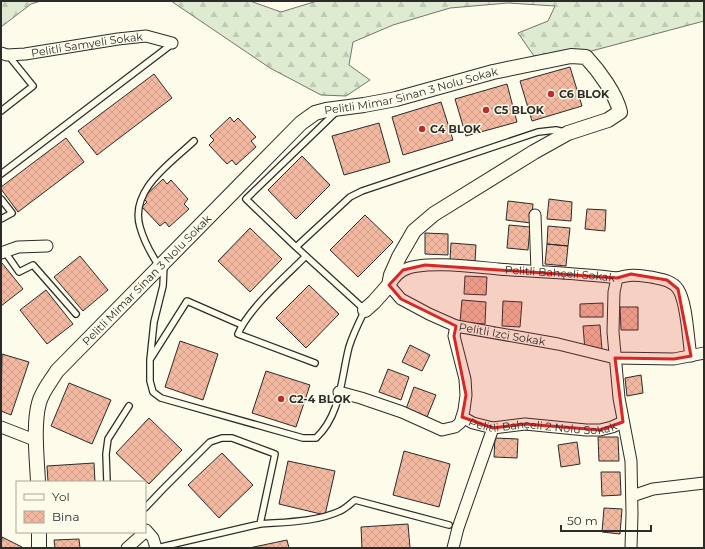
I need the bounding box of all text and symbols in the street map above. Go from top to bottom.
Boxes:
street label: Pelitli Samyeli Sokak [30,29,144,60]
street label: Pelitli Mimar Sinan 3 Nolu Sokak [323,64,499,117]
place label: C6 BLOK [559,87,610,101]
marker: C6 BLOK [546,89,556,99]
place label: C5 BLOK [494,103,545,117]
marker: C5 BLOK [481,105,491,115]
place label: C4 BLOK [430,122,482,136]
marker: C4 BLOK [417,124,427,134]
street label: Pelitli Mimar Sinan 3 Nolu Sokak [79,211,214,348]
street label: Pelitli Bahçeli Sokak [504,263,616,285]
street label: Pelitli İzci Sokak [458,320,547,349]
place label: C2-4 BLOK [289,392,352,406]
marker: C2-4 BLOK [276,394,286,404]
street label: Pelitli Bahçeli 2 Nolu Sokak [466,415,619,437]
legend [16,481,146,533]
text: Yol [52,489,70,504]
scale bar [561,507,651,533]
text: Bina [52,509,79,524]
text: 50 m [567,513,598,528]

